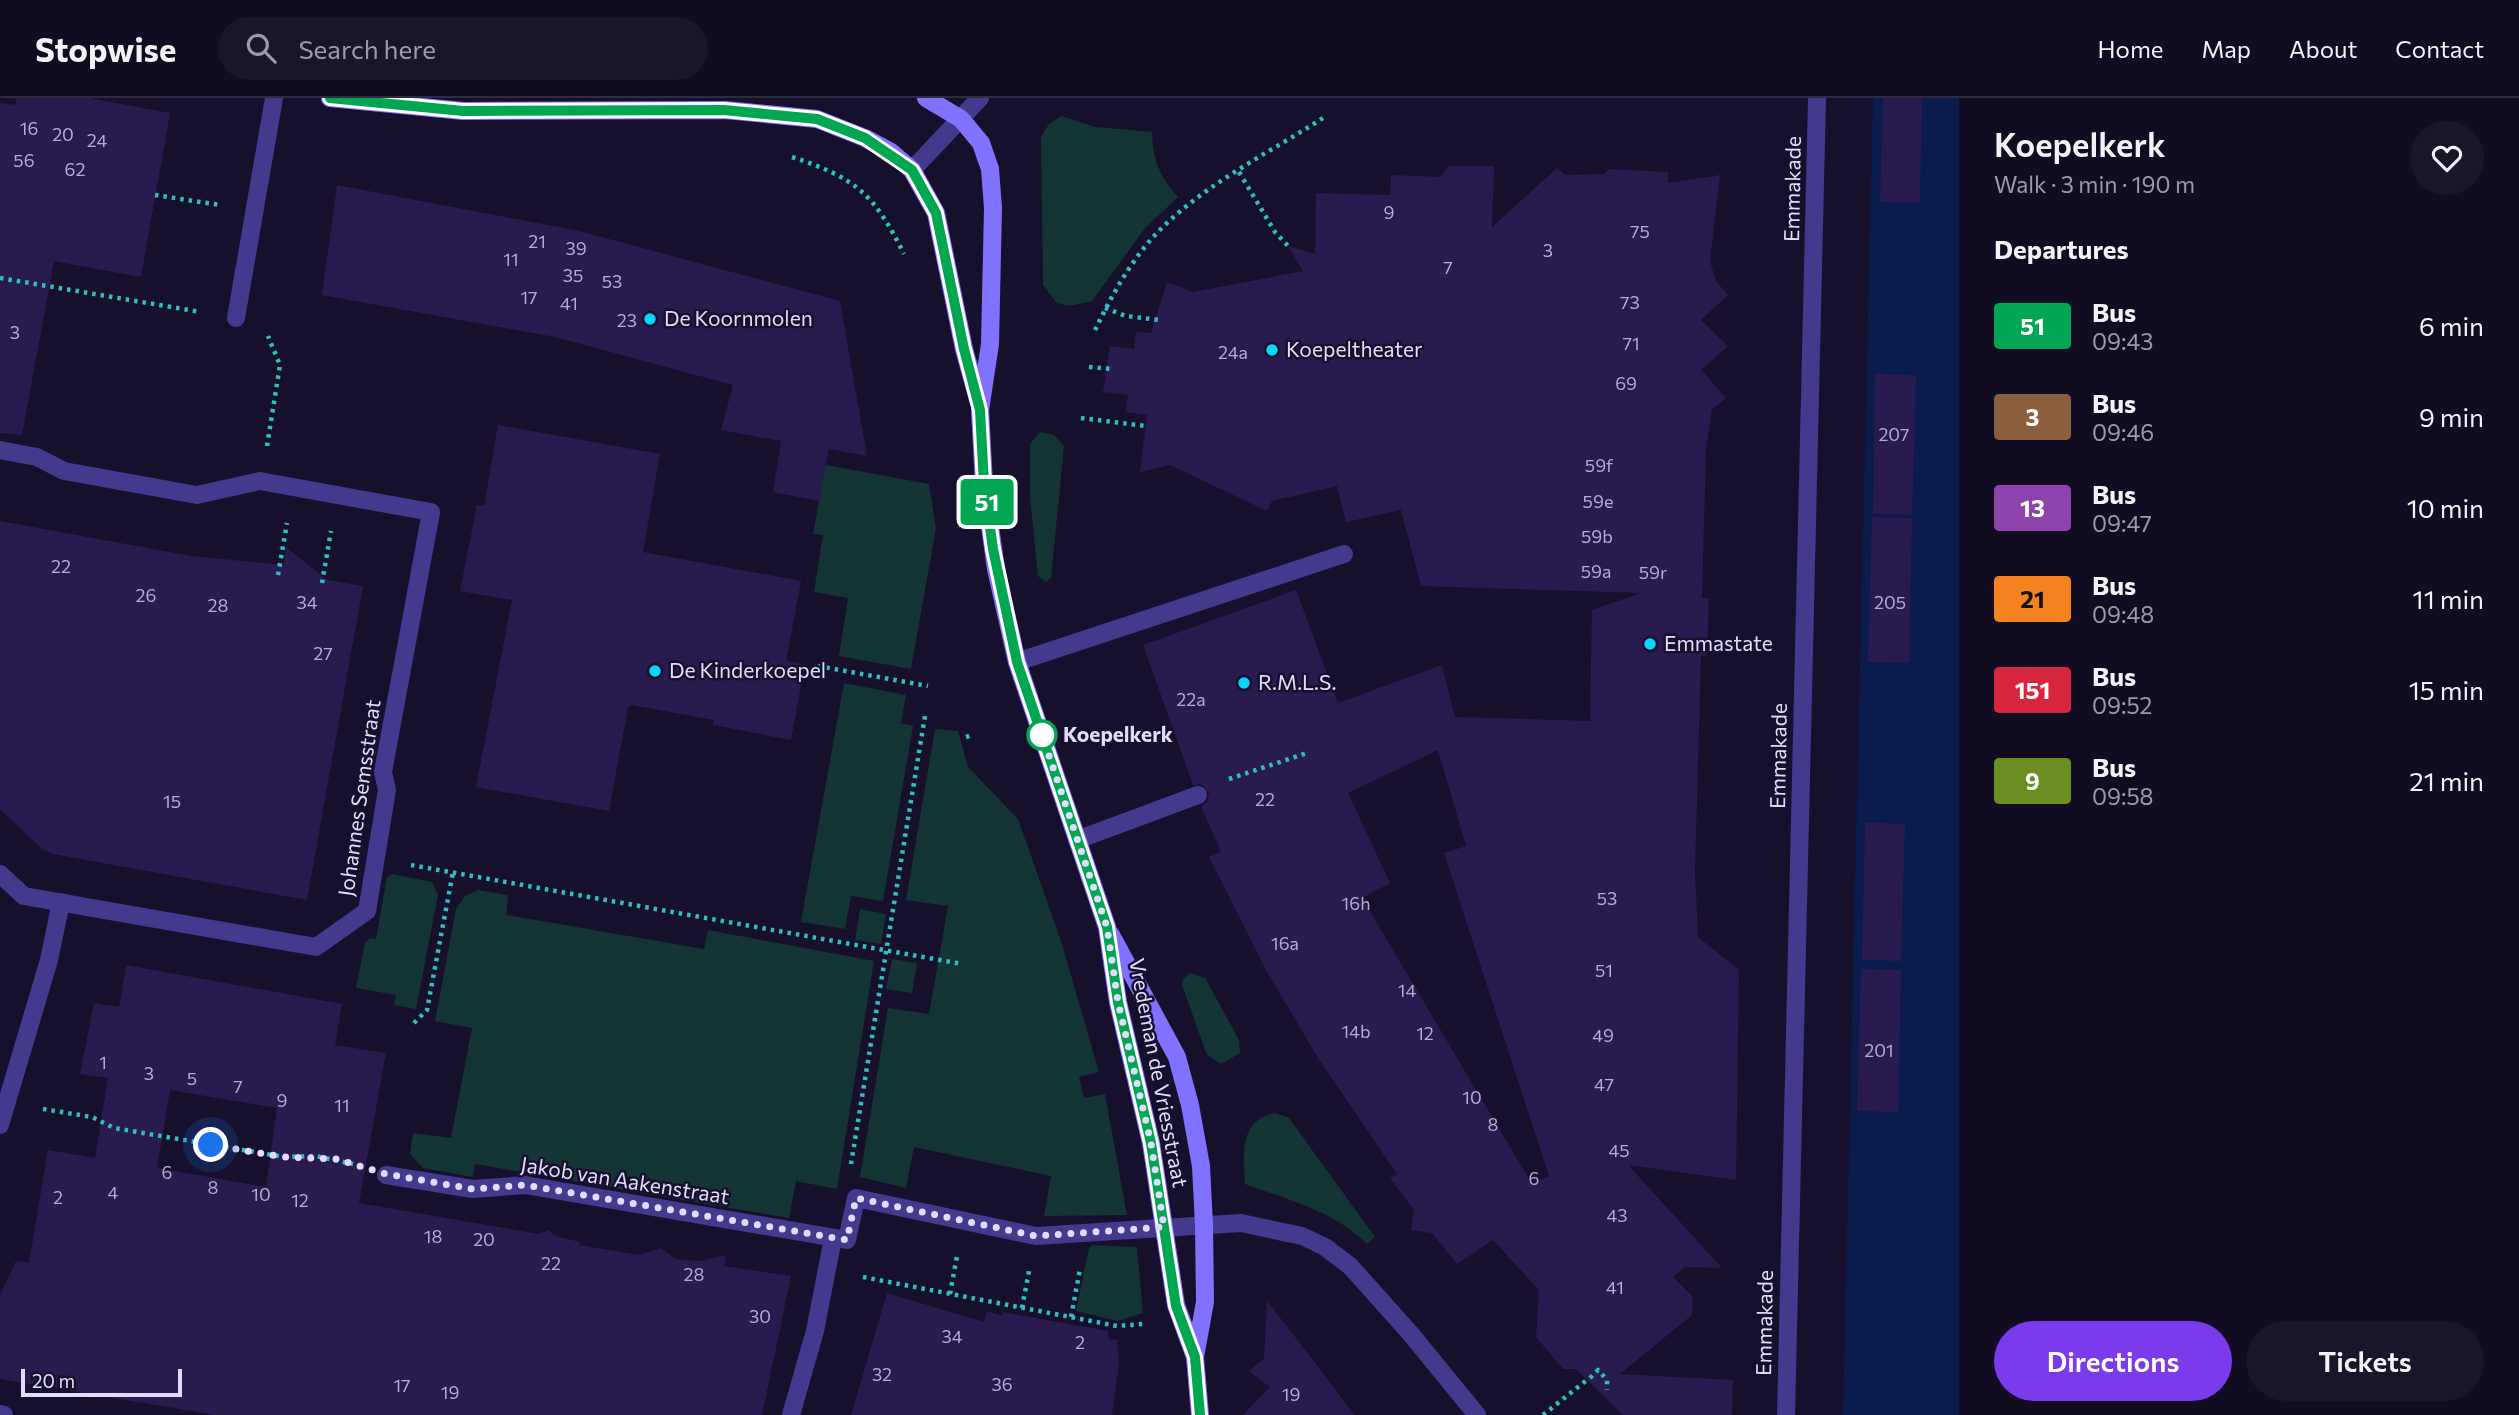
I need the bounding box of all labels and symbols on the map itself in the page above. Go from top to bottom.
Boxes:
house number: 16 [20,117,38,139]
house number: 20 [52,123,74,145]
house number: 24 [87,129,107,151]
street label: Emmakade [1778,136,1805,242]
house number: 56 [13,149,35,171]
house number: 62 [65,158,85,180]
house number: 9 [1384,201,1394,223]
house number: 75 [1630,220,1650,242]
house number: 21 [528,230,546,252]
house number: 39 [565,237,587,259]
house number: 3 [1543,239,1553,261]
house number: 11 [503,248,519,270]
house number: 7 [1443,256,1453,278]
house number: 35 [563,264,583,286]
house number: 53 [602,270,622,292]
house number: 17 [520,286,538,308]
house number: 73 [1620,291,1640,313]
house number: 41 [560,292,578,314]
place label: De Koornmolen [664,305,813,330]
house number: 23 [617,309,637,331]
marker: De Koornmolen [642,311,658,327]
house number: 3 [10,321,20,343]
house number: 71 [1622,332,1640,354]
place label: Koepeltheater [1286,336,1422,361]
house number: 24a [1218,341,1248,363]
marker: Koepeltheater [1264,342,1280,358]
house number: 69 [1615,372,1637,394]
house number: 207 [1878,423,1910,445]
house number: 59f [1585,454,1614,476]
line badge: 51 [956,479,1018,525]
house number: 59e [1583,490,1613,512]
house number: 59b [1581,525,1613,547]
house number: 22 [51,555,71,577]
house number: 59a [1581,560,1611,582]
house number: 59r [1639,561,1667,583]
house number: 26 [136,584,156,606]
house number: 34 [296,591,318,613]
house number: 205 [1874,591,1906,613]
house number: 28 [208,594,229,616]
place label: Emmastate [1664,630,1773,655]
marker: Emmastate [1642,636,1658,652]
house number: 27 [313,642,333,664]
place label: De Kinderkoepel [669,657,826,682]
marker: De Kinderkoepel [647,663,663,679]
place label: R.M.L.S. [1258,669,1336,694]
marker: R.M.L.S. [1236,675,1252,691]
house number: 22a [1176,688,1206,710]
street label: Johannes Semsstraat [332,698,385,898]
street label: Emmakade [1764,703,1791,809]
marker: Koepelkerk [1027,720,1057,750]
place label: Koepelkerk [1063,721,1173,746]
house number: 22 [1255,788,1275,810]
house number: 15 [163,790,181,812]
house number: 53 [1597,887,1617,909]
house number: 16h [1342,892,1370,914]
house number: 16a [1271,932,1299,954]
street label: Vredeman de Vriesstraat [1125,956,1194,1189]
house number: 51 [1595,959,1613,981]
house number: 14 [1398,979,1416,1001]
house number: 14b [1341,1020,1371,1042]
house number: 12 [1416,1022,1434,1044]
house number: 49 [1592,1024,1614,1046]
house number: 201 [1864,1039,1894,1061]
house number: 1 [99,1051,107,1073]
house number: 3 [144,1062,154,1084]
house number: 5 [187,1067,197,1089]
house number: 47 [1594,1073,1614,1095]
house number: 7 [233,1075,243,1097]
house number: 10 [1462,1086,1482,1108]
house number: 9 [277,1089,287,1111]
house number: 11 [334,1094,350,1116]
house number: 8 [1488,1113,1499,1135]
your location [193,1127,228,1162]
house number: 45 [1608,1139,1630,1161]
street label: Jakob van Aakenstraat [519,1151,731,1208]
house number: 6 [162,1161,172,1183]
house number: 6 [1529,1167,1539,1189]
house number: 8 [208,1176,219,1198]
house number: 4 [108,1181,119,1203]
house number: 10 [251,1183,271,1205]
house number: 2 [53,1186,63,1208]
house number: 12 [291,1189,309,1211]
house number: 43 [1606,1204,1628,1226]
house number: 18 [424,1225,442,1247]
house number: 20 [473,1228,495,1250]
house number: 22 [541,1252,561,1274]
house number: 28 [684,1263,705,1285]
street label: Emmakade [1750,1270,1777,1376]
house number: 41 [1606,1276,1624,1298]
house number: 30 [749,1305,771,1327]
house number: 34 [941,1325,963,1347]
house number: 2 [1075,1331,1085,1353]
house number: 32 [872,1363,892,1385]
scale bar [21,1366,182,1398]
house number: 36 [991,1373,1013,1395]
house number: 17 [393,1374,411,1396]
house number: 19 [441,1381,459,1403]
house number: 19 [1282,1383,1300,1405]

